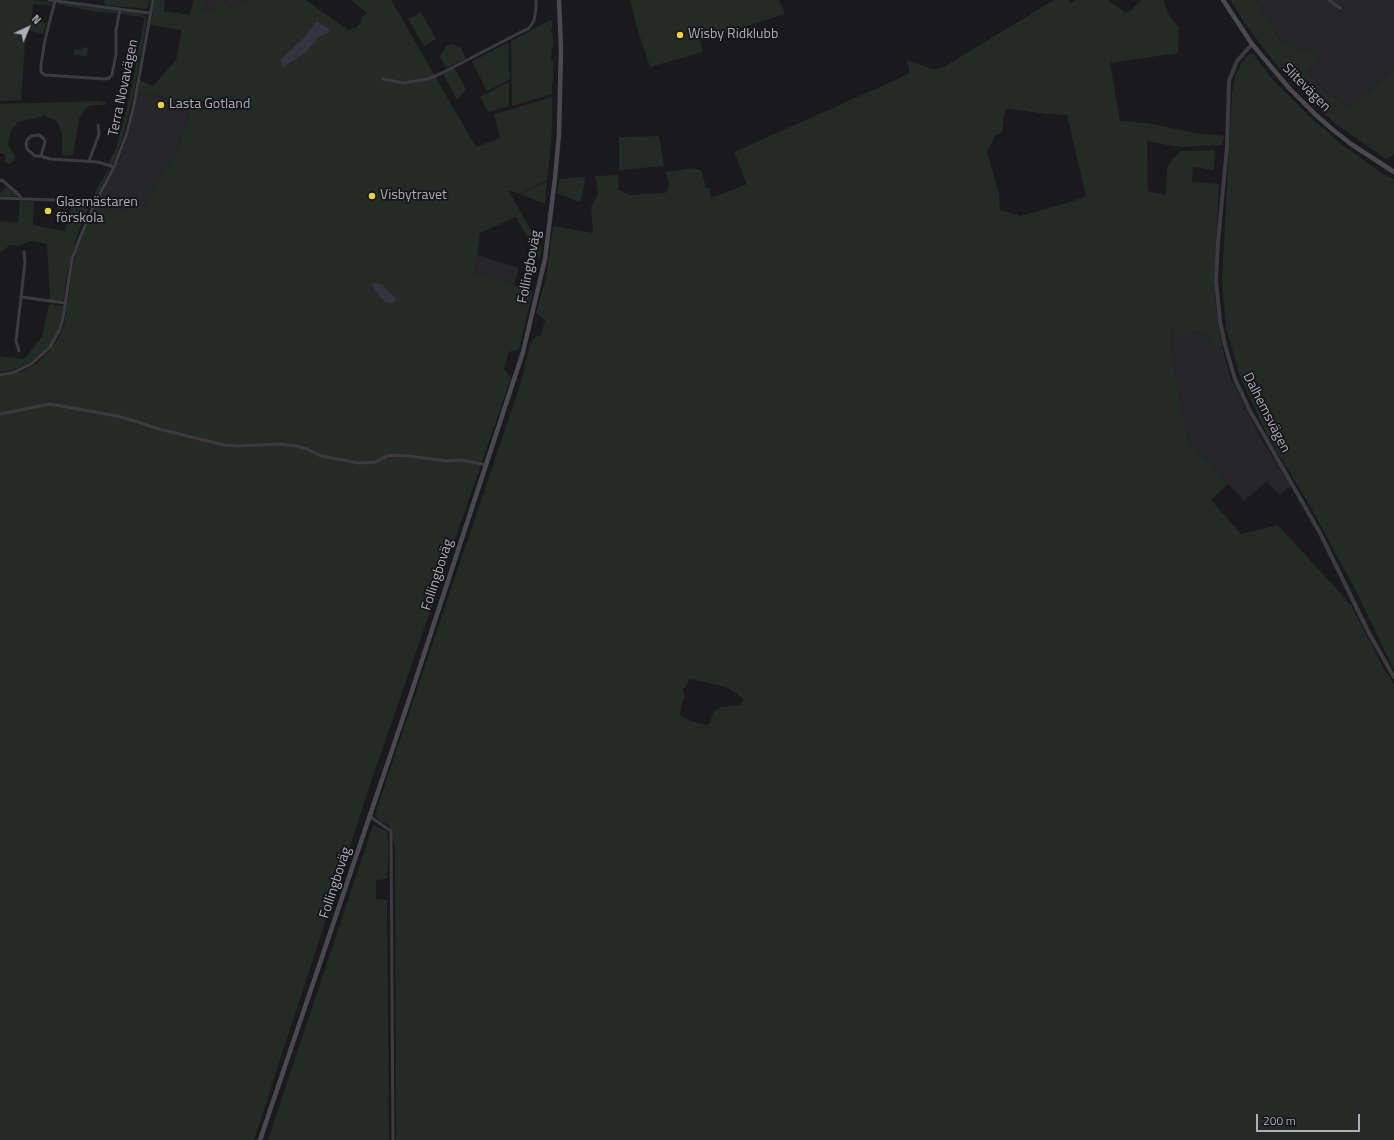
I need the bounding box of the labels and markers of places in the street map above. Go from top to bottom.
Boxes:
place label: Wisby Ridklubb [688,27,778,43]
marker: Wisby Ridklubb [675,30,685,40]
place label: Lasta Gotland [169,97,250,113]
marker: Lasta Gotland [156,100,166,110]
place label: Visbytravet [380,188,447,204]
marker: Visbytravet [367,191,377,201]
place label: Glasmästaren förskola [56,195,138,228]
marker: Glasmästaren förskola [43,206,53,216]

